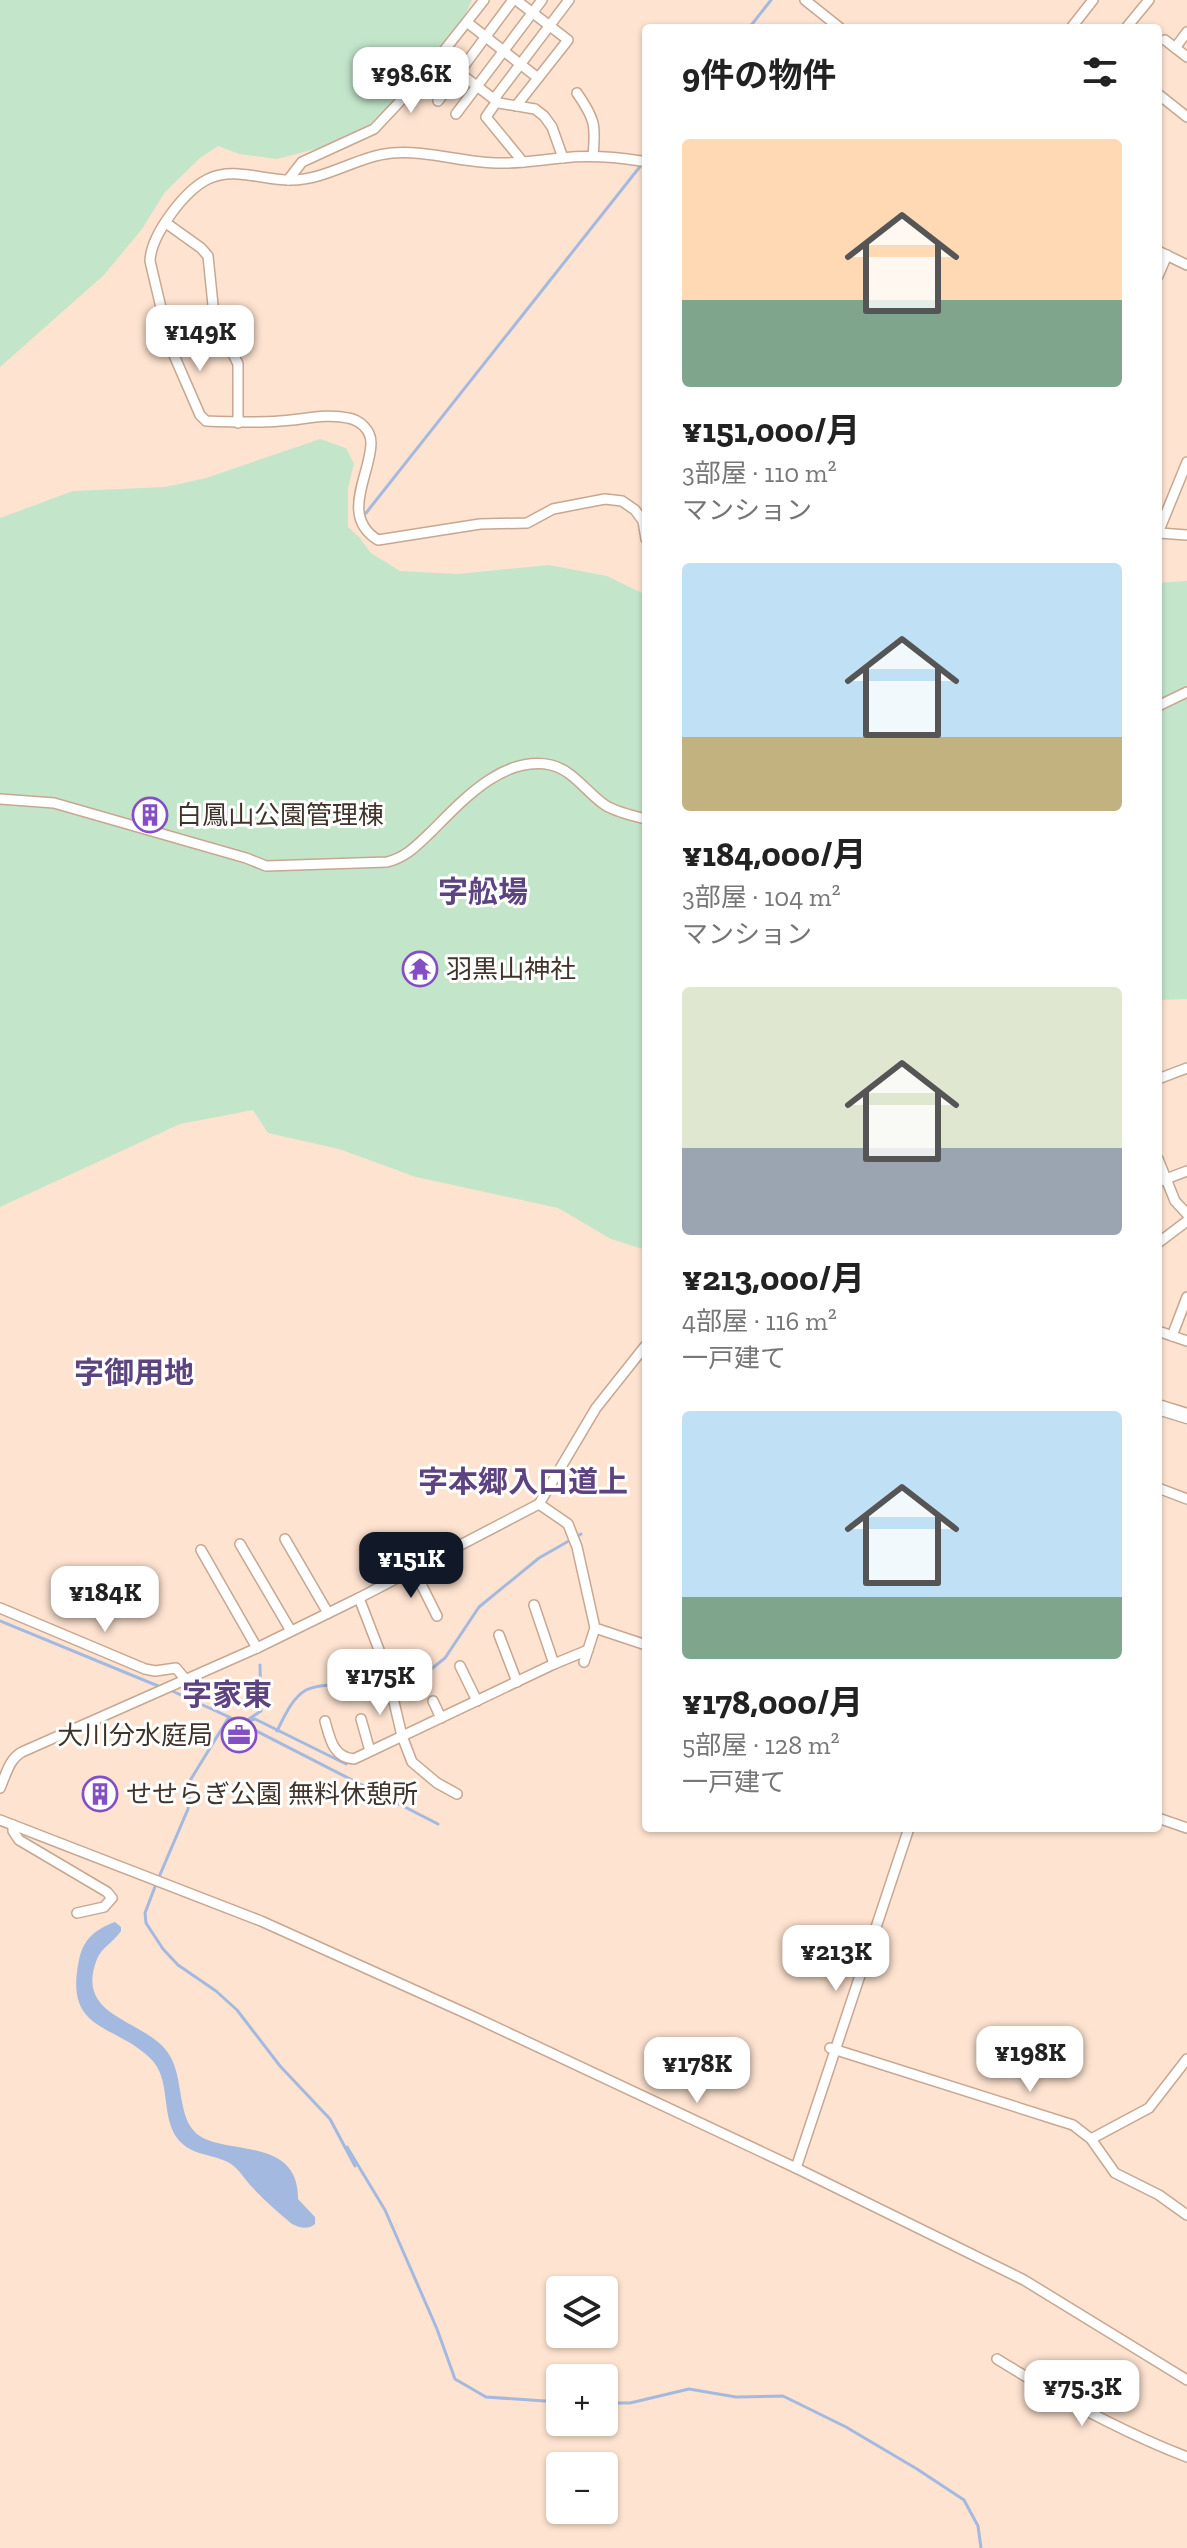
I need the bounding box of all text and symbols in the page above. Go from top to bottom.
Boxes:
pin: ¥98.6K [346,47,476,115]
icon: filters [1078,50,1122,94]
text: 9件の物件 [682,55,836,96]
text: ¥98.6K [371,57,451,89]
icon: home [830,191,974,335]
pin: ¥149K [144,305,256,373]
text: ¥149K [164,315,236,347]
text: ¥151,000/月 [682,410,860,451]
text: 3部屋 · 110 m² [682,457,837,489]
text: マンション [682,494,812,526]
icon: home [830,615,974,759]
building icon: 白鳳山公園管理棟 [131,796,169,834]
place label: 白鳳山公園管理棟 [176,799,384,831]
text: ¥184,000/月 [682,834,866,875]
district label: 字舩場 [438,874,528,910]
text: 3部屋 · 104 m² [682,881,841,913]
text: マンション [682,918,812,950]
temple icon: 羽黒山神社 [401,950,439,988]
place label: 羽黒山神社 [446,953,576,985]
icon: home [830,1039,974,1183]
text: ¥213,000/月 [682,1258,865,1299]
text: 4部屋 · 116 m² [682,1305,837,1337]
text: 一戸建て [682,1342,786,1374]
district label: 字御用地 [74,1355,194,1391]
icon: home [830,1463,974,1607]
district label: 字本郷入口道上 [418,1464,628,1500]
pin: ¥151K [355,1532,467,1600]
text: ¥151K [377,1542,445,1574]
pin: ¥184K [49,1566,161,1634]
text: ¥184K [69,1576,141,1608]
pin: ¥175K [324,1649,436,1717]
text: ¥175K [345,1659,415,1691]
district label: 字家東 [182,1677,272,1713]
text: ¥178,000/月 [682,1682,863,1723]
office icon: 大川分水庭局 [220,1716,258,1754]
place label: 大川分水庭局 [57,1719,213,1751]
text: 5部屋 · 128 m² [682,1729,840,1761]
text: 一戸建て [682,1766,786,1798]
building icon: せせらぎ公園 無料休憩所 [81,1775,119,1813]
place label: せせらぎ公園 無料休憩所 [126,1778,418,1810]
pin: ¥213K [780,1925,892,1993]
text: ¥213K [800,1935,872,1967]
pin: ¥198K [974,2026,1086,2094]
text: ¥198K [994,2036,1066,2068]
pin: ¥178K [641,2037,753,2105]
text: ¥178K [662,2047,732,2079]
map controls [546,2276,618,2524]
button: layers [546,2276,618,2348]
pin: ¥75.3K [1017,2360,1147,2428]
button: + [546,2364,618,2436]
text: ¥75.3K [1042,2370,1122,2402]
button: − [546,2452,618,2524]

